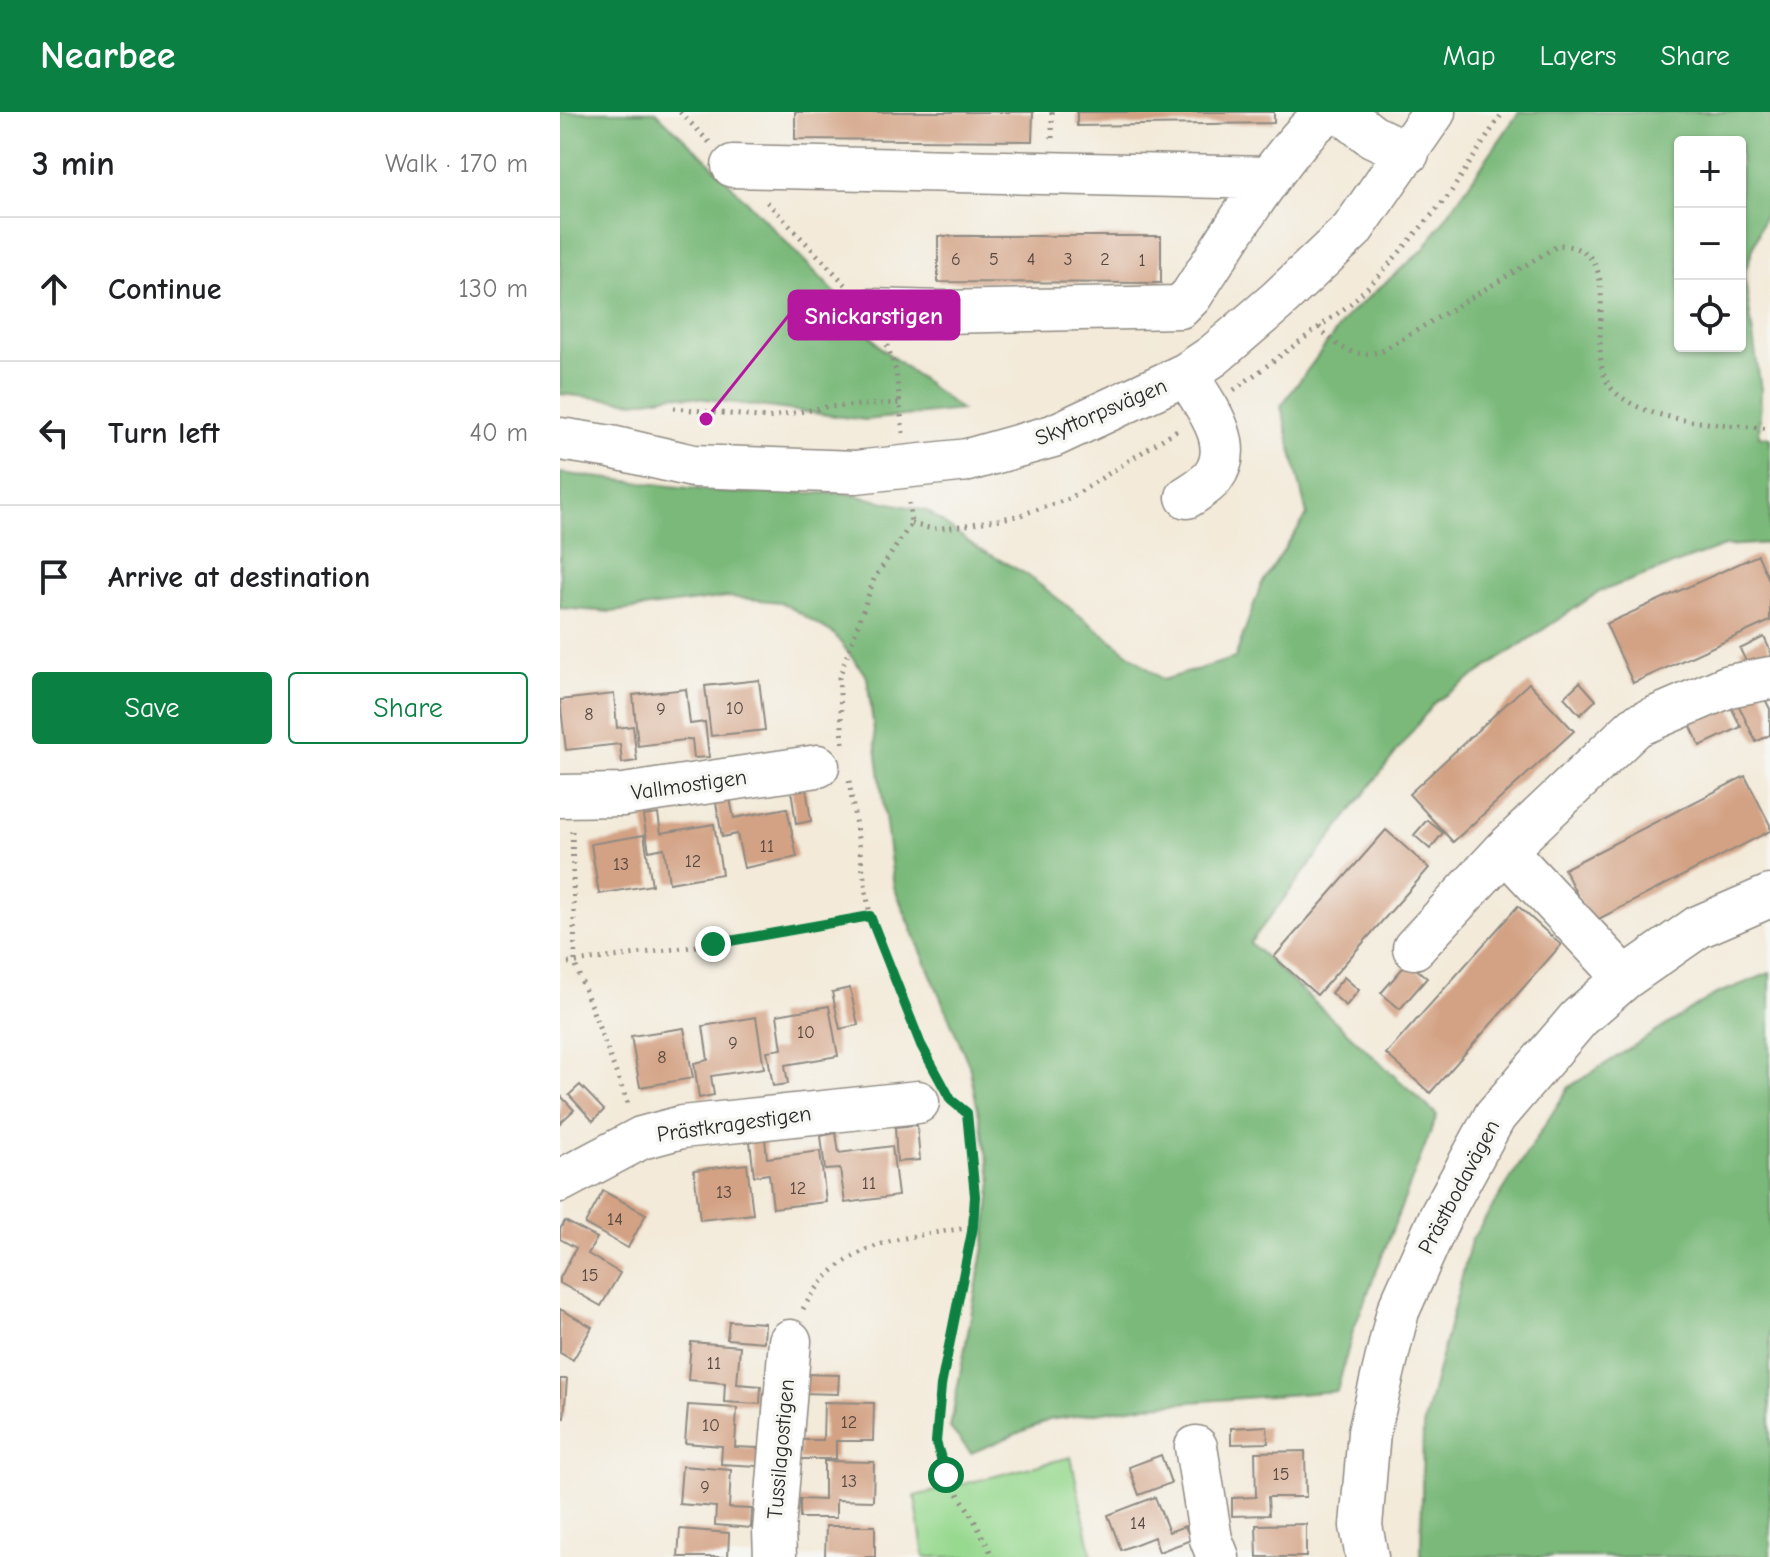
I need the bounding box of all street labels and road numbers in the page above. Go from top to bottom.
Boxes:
street label: Skyttorpsvägen [1031,373,1171,451]
street label: Vallmostigen [630,764,748,806]
street label: Prästkragestigen [655,1100,813,1148]
street label: Prästbodavägen [1413,1115,1505,1259]
street label: Tussilagostigen [762,1378,800,1520]

